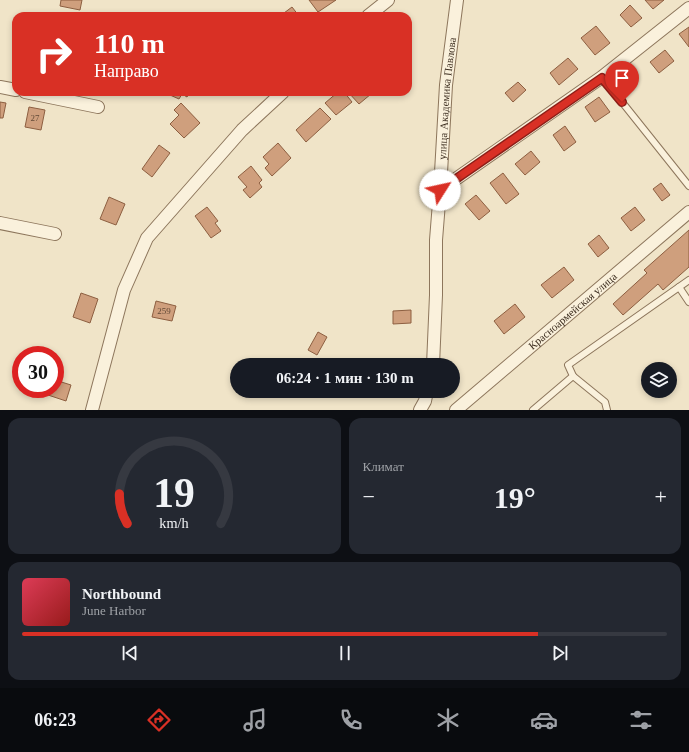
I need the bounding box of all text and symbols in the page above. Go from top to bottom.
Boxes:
icon: right [28,28,80,80]
text: 110 m [94,28,165,59]
street label: улица Академика Павлова [436,36,458,160]
text: Направо [94,61,159,81]
pin [605,61,639,102]
icon: arrive [611,67,633,89]
house number: 27 [31,113,40,123]
position arrow [419,169,461,211]
street label: Красноармейская улица [526,270,619,352]
house number: 259 [157,306,171,316]
speed limit sign: 30 [12,346,64,398]
map controls [641,362,677,398]
button: layers [641,362,677,398]
text: 06:24 · 1 мин · 130 m [276,370,414,386]
text: Климат [363,459,404,474]
text: 19 [153,470,195,516]
text: 19° [494,481,536,514]
text: − [363,484,375,509]
text: + [655,484,667,509]
text: km/h [160,515,189,531]
text: Northbound [82,586,161,602]
text: June Harbor [82,603,146,618]
icon: previous [119,642,141,664]
icon: pause [334,642,356,664]
icon: next [549,642,571,664]
icon: directions [145,706,173,734]
icon: music [241,706,269,734]
icon: phone [337,706,365,734]
icon: climate [434,706,462,734]
icon: car [530,706,558,734]
icon: filters [627,706,655,734]
text: 06:23 [34,710,76,730]

